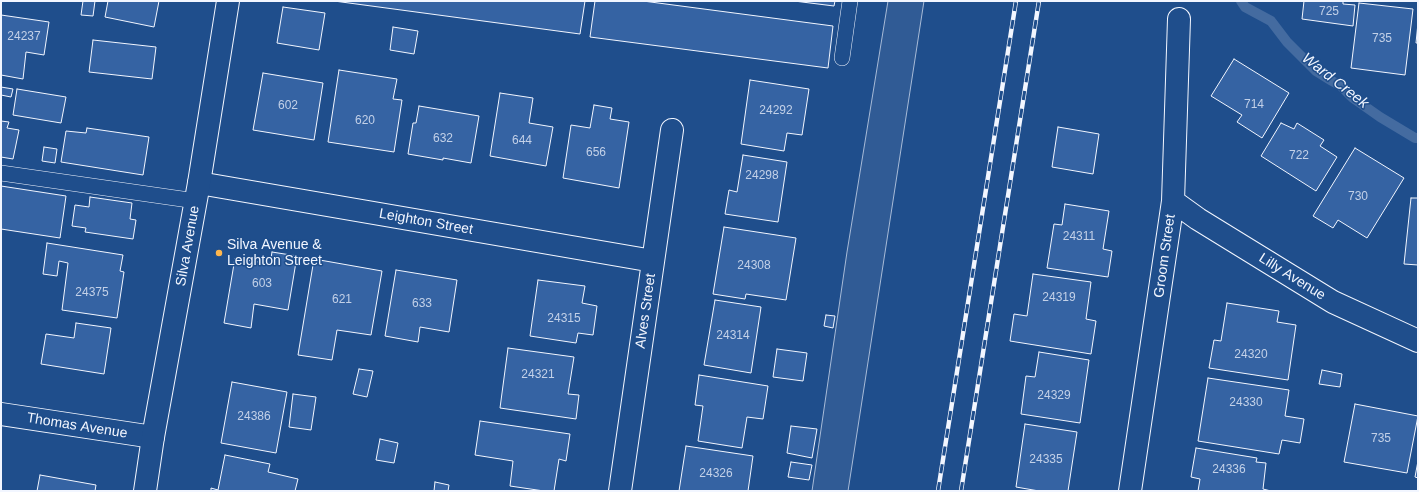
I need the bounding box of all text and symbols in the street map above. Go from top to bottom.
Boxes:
house number: 725 [1319,5,1339,19]
house number: 24237 [7,30,41,44]
house number: 735 [1372,32,1392,46]
water label: Ward Creek [1298,49,1372,113]
house number: 714 [1244,98,1264,112]
house number: 602 [278,99,298,113]
house number: 24292 [759,104,793,118]
house number: 620 [355,114,375,128]
house number: 632 [433,132,453,146]
house number: 644 [512,134,532,148]
house number: 656 [586,146,606,160]
house number: 722 [1289,149,1309,163]
house number: 24298 [745,169,779,183]
house number: 730 [1348,190,1368,204]
street label: Silva Avenue [173,204,203,288]
street label: Leighton Street [378,205,474,239]
street label: Groom Street [1151,213,1179,299]
house number: 24311 [1063,230,1095,244]
place label: Silva Avenue & Leighton Street [227,237,322,270]
marker: Silva Avenue & Leighton Street [214,248,224,258]
street label: Lilly Avenue [1256,250,1328,304]
house number: 24308 [737,259,771,273]
street label: Alves Street [632,272,660,350]
house number: 603 [252,277,272,291]
house number: 24375 [75,286,109,300]
house number: 24319 [1042,291,1076,305]
house number: 621 [332,293,352,307]
house number: 633 [412,297,432,311]
house number: 24315 [547,312,581,326]
house number: 24314 [716,329,750,343]
house number: 24320 [1234,348,1268,362]
house number: 24321 [521,368,555,382]
house number: 24329 [1037,389,1071,403]
house number: 24330 [1229,396,1263,410]
street label: Thomas Avenue [25,410,129,442]
house number: 24386 [237,410,271,424]
house number: 735 [1371,432,1391,446]
house number: 24335 [1029,453,1063,467]
house number: 24336 [1212,463,1246,477]
house number: 24326 [699,467,733,481]

